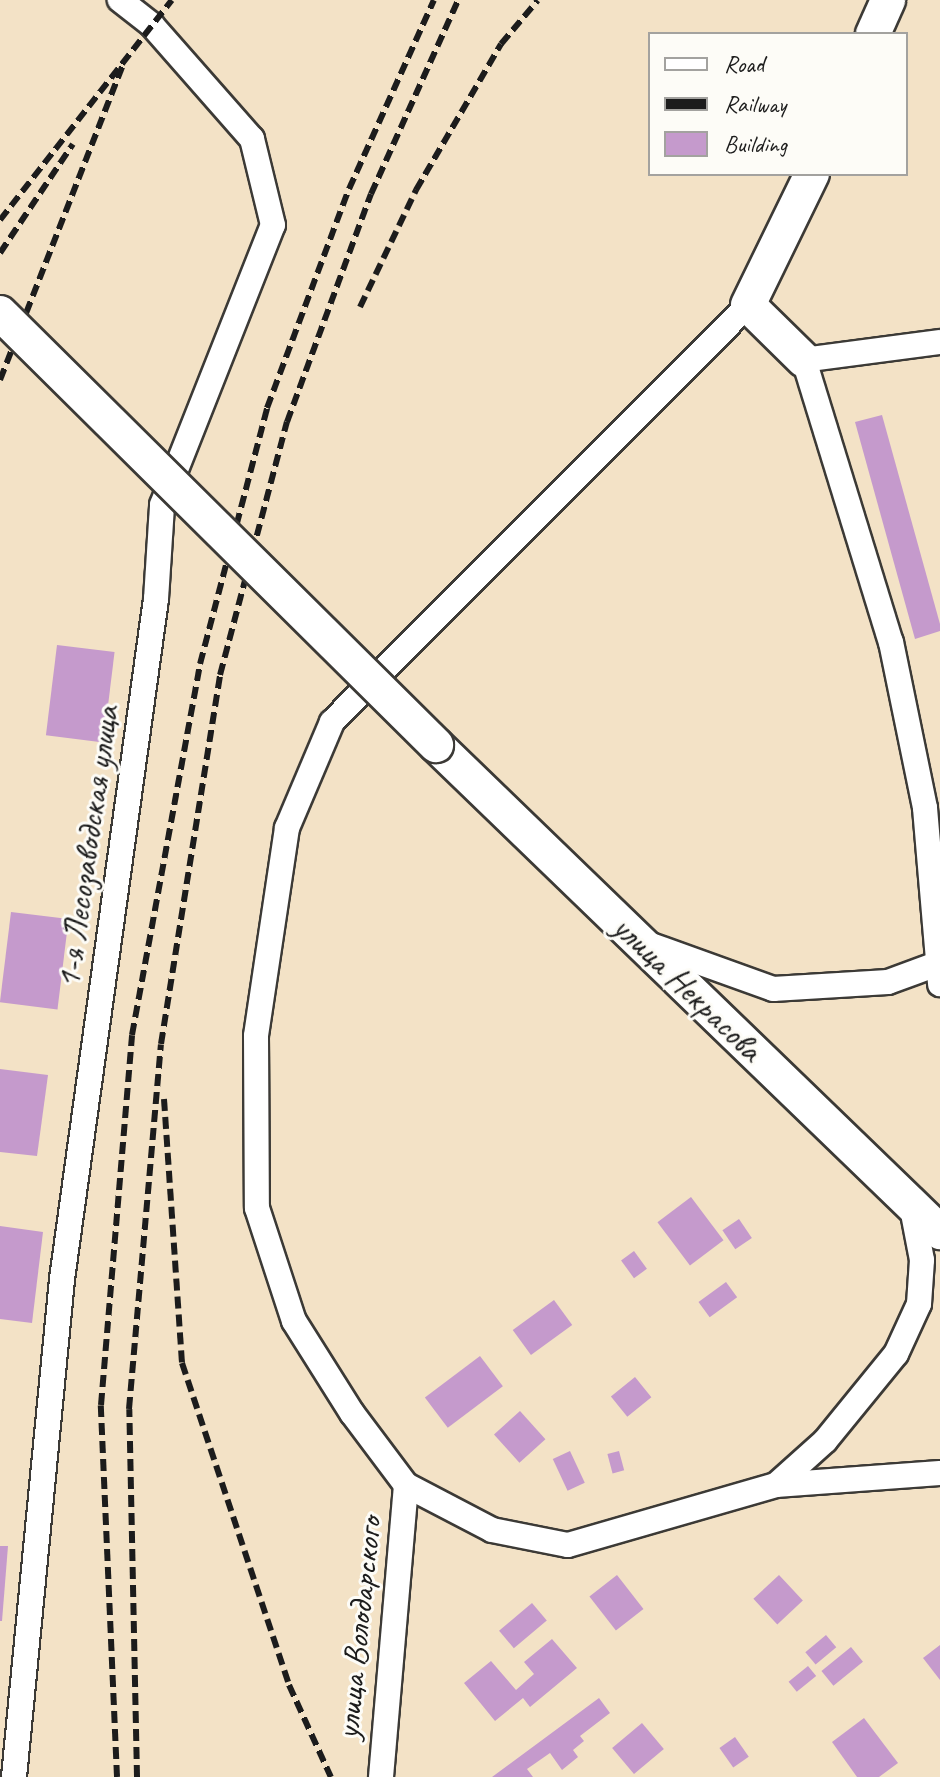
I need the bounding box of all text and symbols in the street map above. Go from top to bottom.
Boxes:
legend [648,32,908,176]
text: Road [724,49,764,79]
text: Railway [724,89,786,119]
text: Building [724,129,787,159]
street label: 1-я Лесозаводская улица [47,704,127,990]
street label: улица Некрасова [605,906,771,1070]
street label: улица Володарского [326,1516,390,1740]

